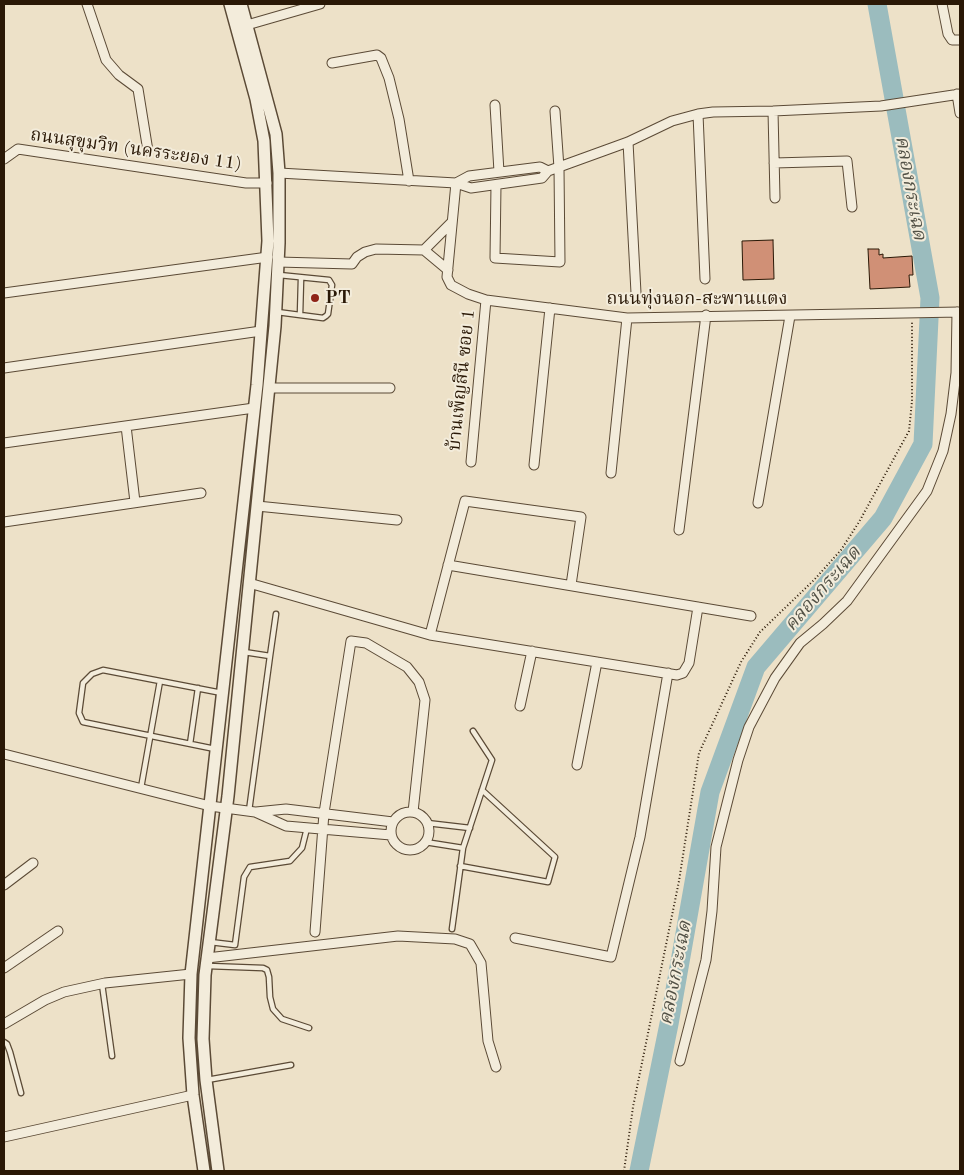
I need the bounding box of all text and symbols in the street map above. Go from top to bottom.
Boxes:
street label: ถนนสุขุมวิท (นครระยอง 11) [29,124,243,176]
water label: คลองกระเฉด [890,134,930,242]
place label: PT [325,287,351,309]
street label: ถนนทุ่งนอก-สะพานแตง [606,288,788,310]
marker: PT [309,292,321,304]
street label: บ้านเพ็ญสินี ซอย 1 [444,308,480,452]
water label: คลองกระเฉด [780,542,866,636]
water label: คลองกระเฉด [655,919,697,1027]

